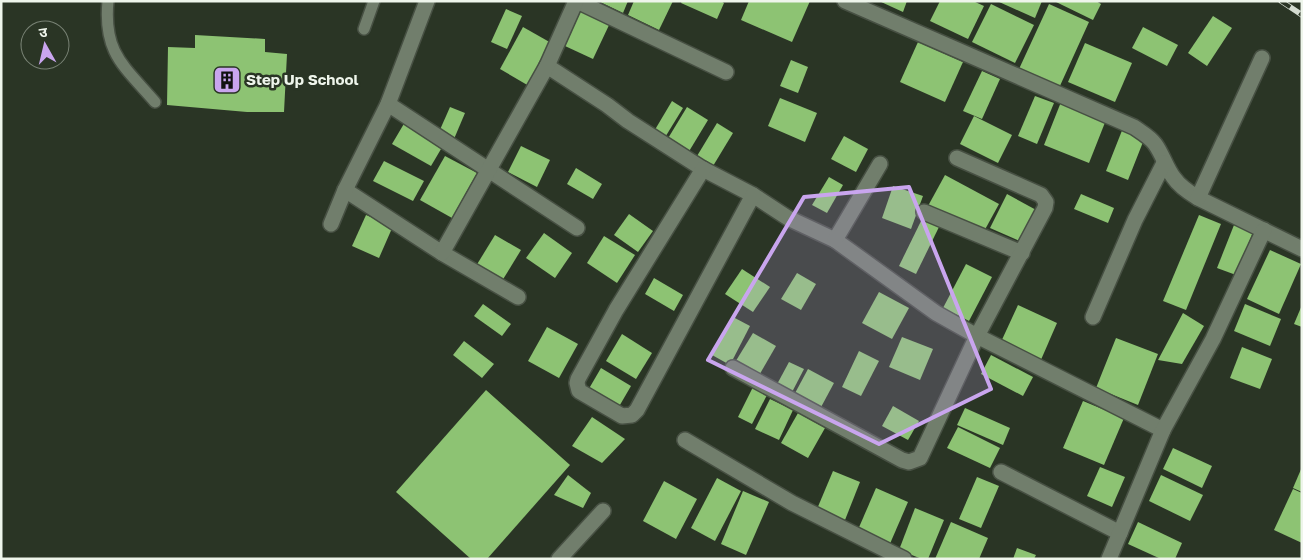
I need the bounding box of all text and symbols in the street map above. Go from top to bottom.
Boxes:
north arrow [20,20,70,70]
text: उ [38,23,49,41]
building icon: Step Up School [212,65,242,95]
place label: Step Up School [246,70,358,88]

